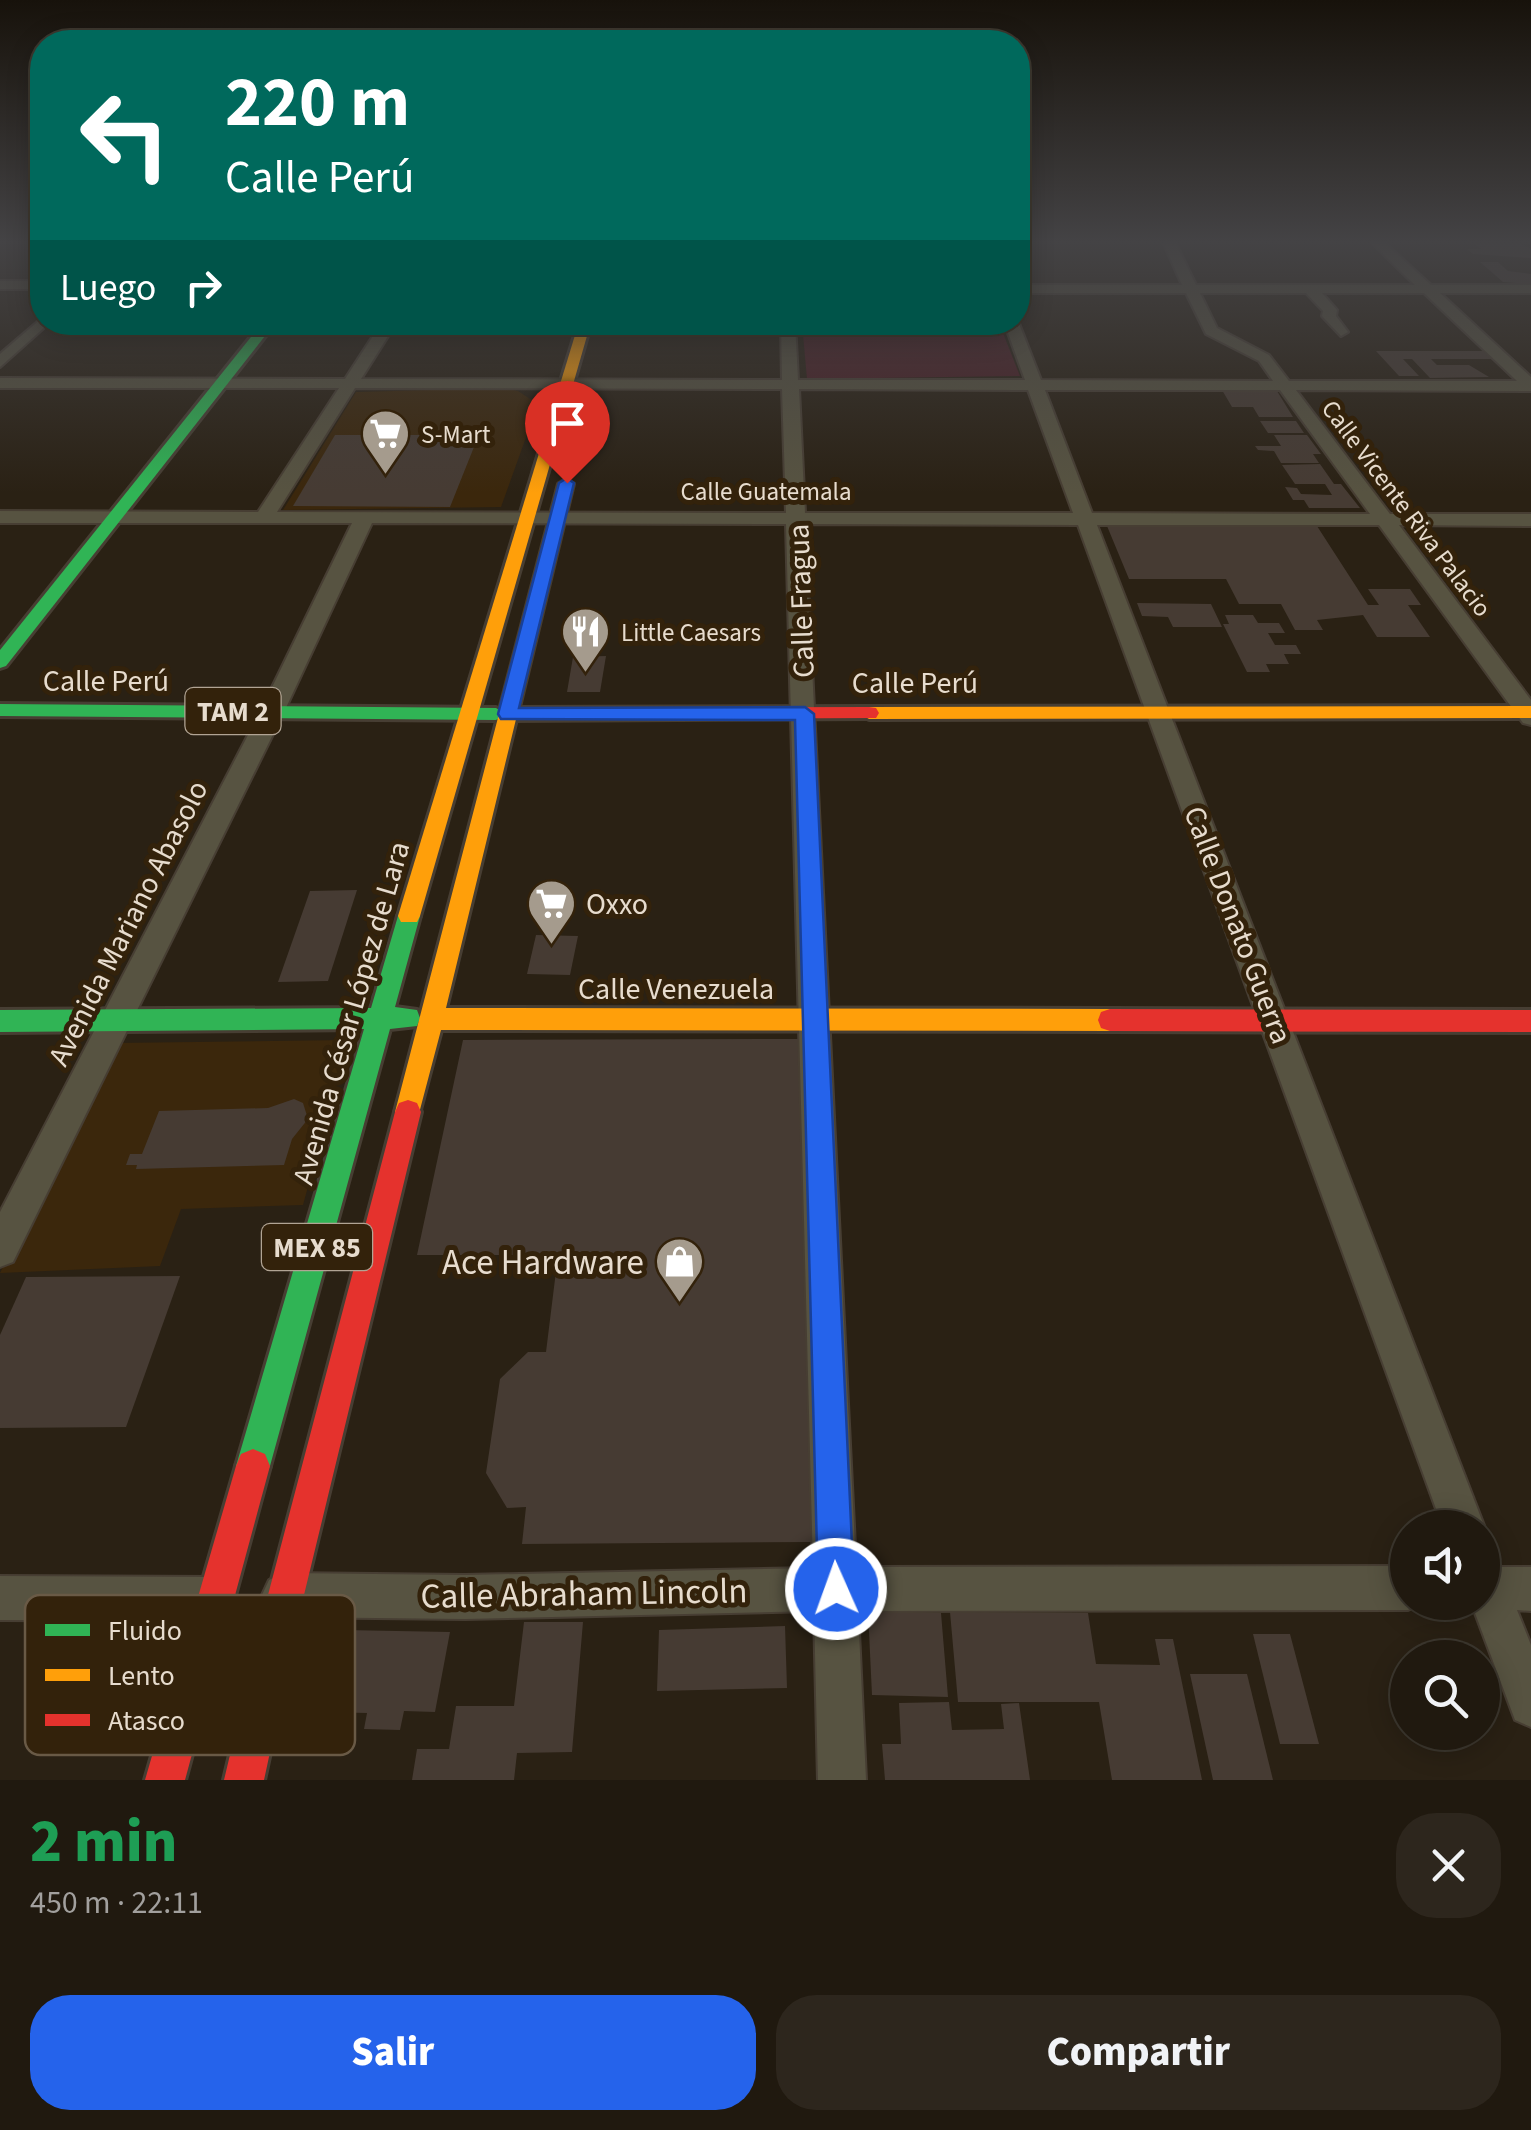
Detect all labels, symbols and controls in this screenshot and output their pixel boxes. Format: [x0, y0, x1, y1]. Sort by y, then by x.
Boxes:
text: 220 m [225, 53, 410, 153]
icon: left [60, 70, 190, 200]
text: Calle Perú [225, 146, 414, 210]
icon: right [176, 260, 231, 315]
text: Luego [60, 261, 156, 315]
pin [525, 381, 610, 484]
street label: Calle Vicente Riva Palacio [1313, 393, 1500, 625]
icon: arrive [540, 396, 595, 451]
supermarket icon: S-Mart [360, 408, 412, 476]
place label: S-Mart [421, 417, 491, 453]
street label: Calle Guatemala [680, 474, 852, 510]
street label: Calle Fragua [777, 523, 826, 679]
restaurant icon: Little Caesars [560, 606, 612, 674]
place label: Little Caesars [621, 615, 761, 651]
street label: Calle Perú [43, 660, 169, 703]
street label: Calle Perú [852, 662, 978, 705]
road number: TAM 2 [186, 688, 280, 734]
street label: Avenida Mariano Abasolo [38, 773, 219, 1073]
street label: Calle Donato Guerra [1172, 800, 1303, 1050]
street label: Avenida César López de Lara [282, 836, 421, 1190]
supermarket icon: Oxxo [525, 878, 577, 946]
place label: Oxxo [586, 883, 648, 926]
street label: Calle Venezuela [578, 968, 774, 1011]
road number: MEX 85 [262, 1224, 372, 1270]
shop icon: Ace Hardware [653, 1236, 705, 1304]
place label: Ace Hardware [442, 1238, 644, 1288]
map controls [1390, 1510, 1500, 1750]
button: sound [1390, 1510, 1500, 1620]
position arrow [784, 1537, 888, 1641]
street label: Calle Abraham Lincoln [420, 1566, 748, 1622]
legend [25, 1595, 355, 1755]
text: Fluido [108, 1611, 182, 1651]
button: search [1390, 1640, 1500, 1750]
text: Lento [108, 1656, 175, 1696]
text: Atasco [108, 1701, 185, 1741]
text: 2 min [30, 1800, 177, 1885]
button: close [1396, 1813, 1501, 1918]
text: 450 m · 22:11 [30, 1880, 203, 1926]
button: Salir [30, 1995, 756, 2110]
button: Compartir [776, 1995, 1501, 2110]

